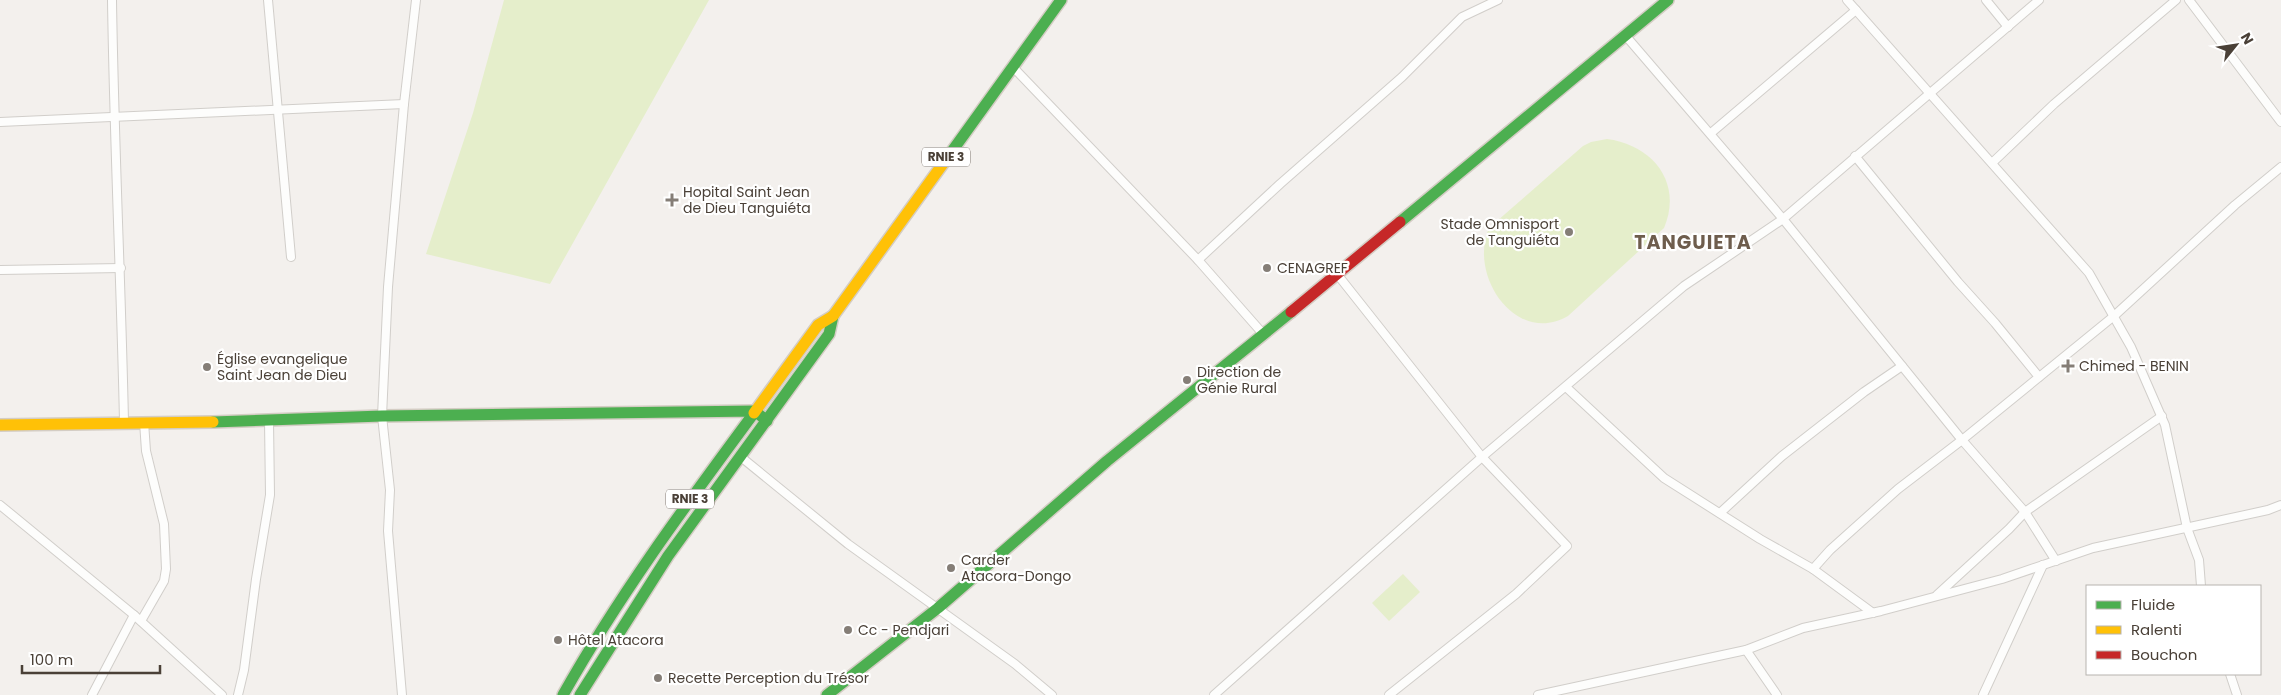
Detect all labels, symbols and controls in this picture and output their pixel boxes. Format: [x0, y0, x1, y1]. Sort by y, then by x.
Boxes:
north arrow [2211, 20, 2261, 70]
text: N [2236, 29, 2259, 48]
road number: RNIE 3 [922, 148, 970, 166]
place label: Hopital Saint Jean de Dieu Tanguiéta [683, 182, 811, 218]
marker: Hopital Saint Jean de Dieu Tanguiéta [665, 193, 679, 207]
place label: Stade Omnisport de Tanguiéta [1440, 214, 1559, 250]
marker: Stade Omnisport de Tanguiéta [1563, 226, 1575, 238]
district label: TANGUIETA [1634, 229, 1752, 256]
place label: CENAGREF [1277, 258, 1348, 278]
marker: CENAGREF [1261, 262, 1273, 274]
place label: Église evangelique Saint Jean de Dieu [217, 349, 348, 385]
place label: Chimed - BENIN [2079, 356, 2189, 376]
marker: Chimed - BENIN [2061, 359, 2075, 373]
marker: Église evangelique Saint Jean de Dieu [201, 361, 213, 373]
place label: Direction de Génie Rural [1197, 362, 1281, 398]
marker: Direction de Génie Rural [1181, 374, 1193, 386]
road number: RNIE 3 [666, 489, 714, 508]
place label: Carder Atacora-Dongo [961, 550, 1071, 586]
marker: Carder Atacora-Dongo [945, 562, 957, 574]
legend [2086, 585, 2261, 675]
text: Fluide [2131, 594, 2175, 615]
text: Ralenti [2131, 619, 2182, 640]
place label: Cc - Pendjari [858, 620, 949, 640]
marker: Cc - Pendjari [842, 624, 854, 636]
place label: Hôtel Atacora [568, 630, 664, 650]
marker: Hôtel Atacora [552, 634, 564, 646]
scale bar [22, 642, 160, 674]
text: Bouchon [2131, 644, 2197, 665]
text: 100 m [30, 649, 73, 670]
place label: Recette Perception du Trésor [668, 668, 869, 688]
marker: Recette Perception du Trésor [652, 672, 664, 684]

